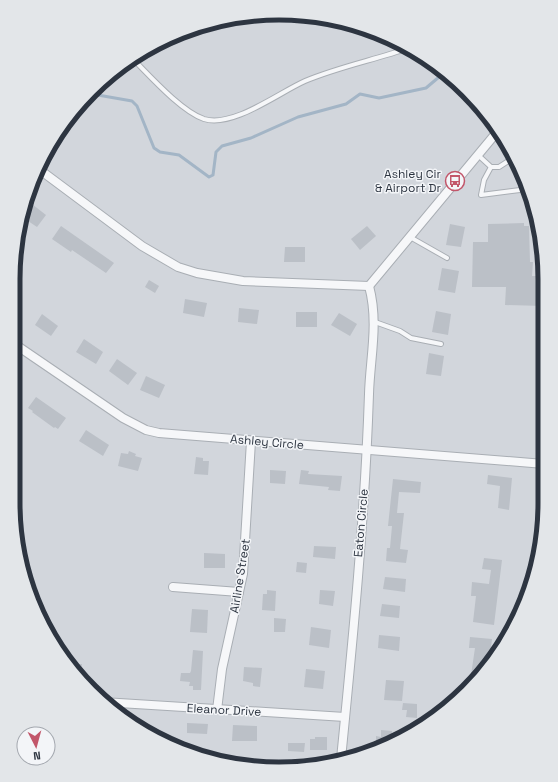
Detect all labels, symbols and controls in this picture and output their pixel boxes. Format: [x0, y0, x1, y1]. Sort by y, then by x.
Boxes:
place label: Ashley Cir & Airport Dr [375, 166, 441, 196]
bus stop icon: Ashley Cir & Airport Dr [444, 170, 466, 192]
street label: Ashley Circle [229, 431, 305, 453]
street label: Eaton Circle [350, 488, 372, 558]
street label: Airline Street [226, 538, 254, 614]
street label: Eleanor Drive [186, 700, 262, 720]
north arrow [16, 726, 56, 766]
text: N [33, 749, 41, 763]

